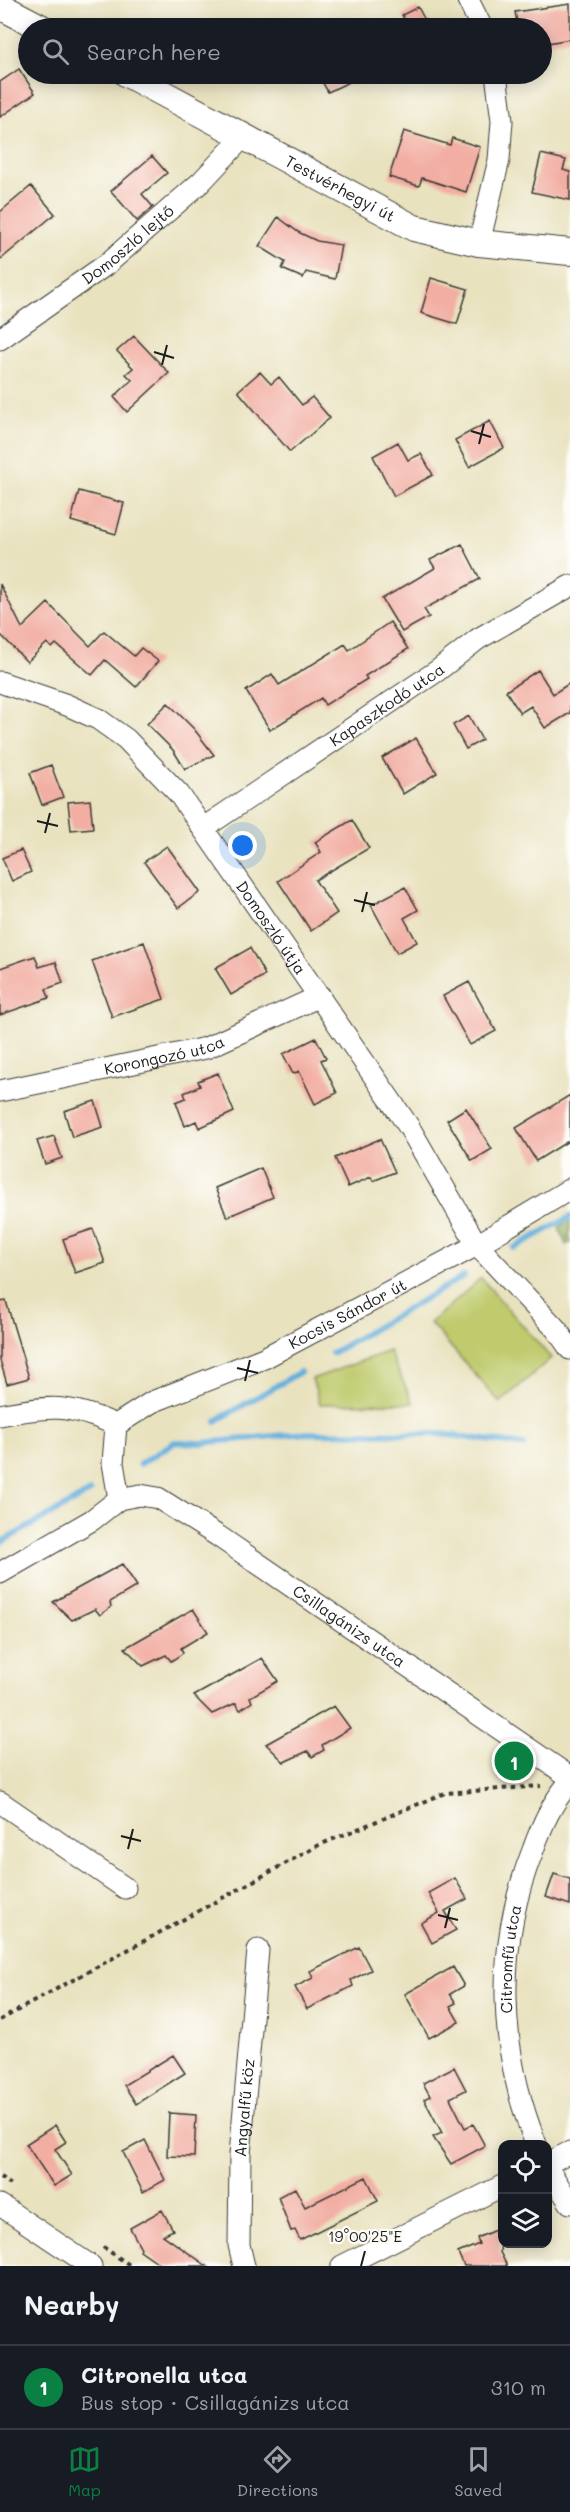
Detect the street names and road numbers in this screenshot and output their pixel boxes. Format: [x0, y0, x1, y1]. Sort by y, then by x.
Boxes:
street label: Testvérhegyi út [282, 150, 399, 226]
street label: Domoszló lejtő [77, 200, 178, 289]
street label: Kapaszkodó utca [325, 658, 448, 751]
street label: Domoszló útja [232, 876, 311, 978]
street label: Korongozó utca [102, 1030, 228, 1079]
street label: Kocsis Sándor út [284, 1273, 410, 1353]
street label: Csillagánizs utca [289, 1579, 410, 1671]
street label: Citromfű utca [495, 1903, 525, 2014]
street label: Angyalfű köz [229, 2058, 258, 2158]

